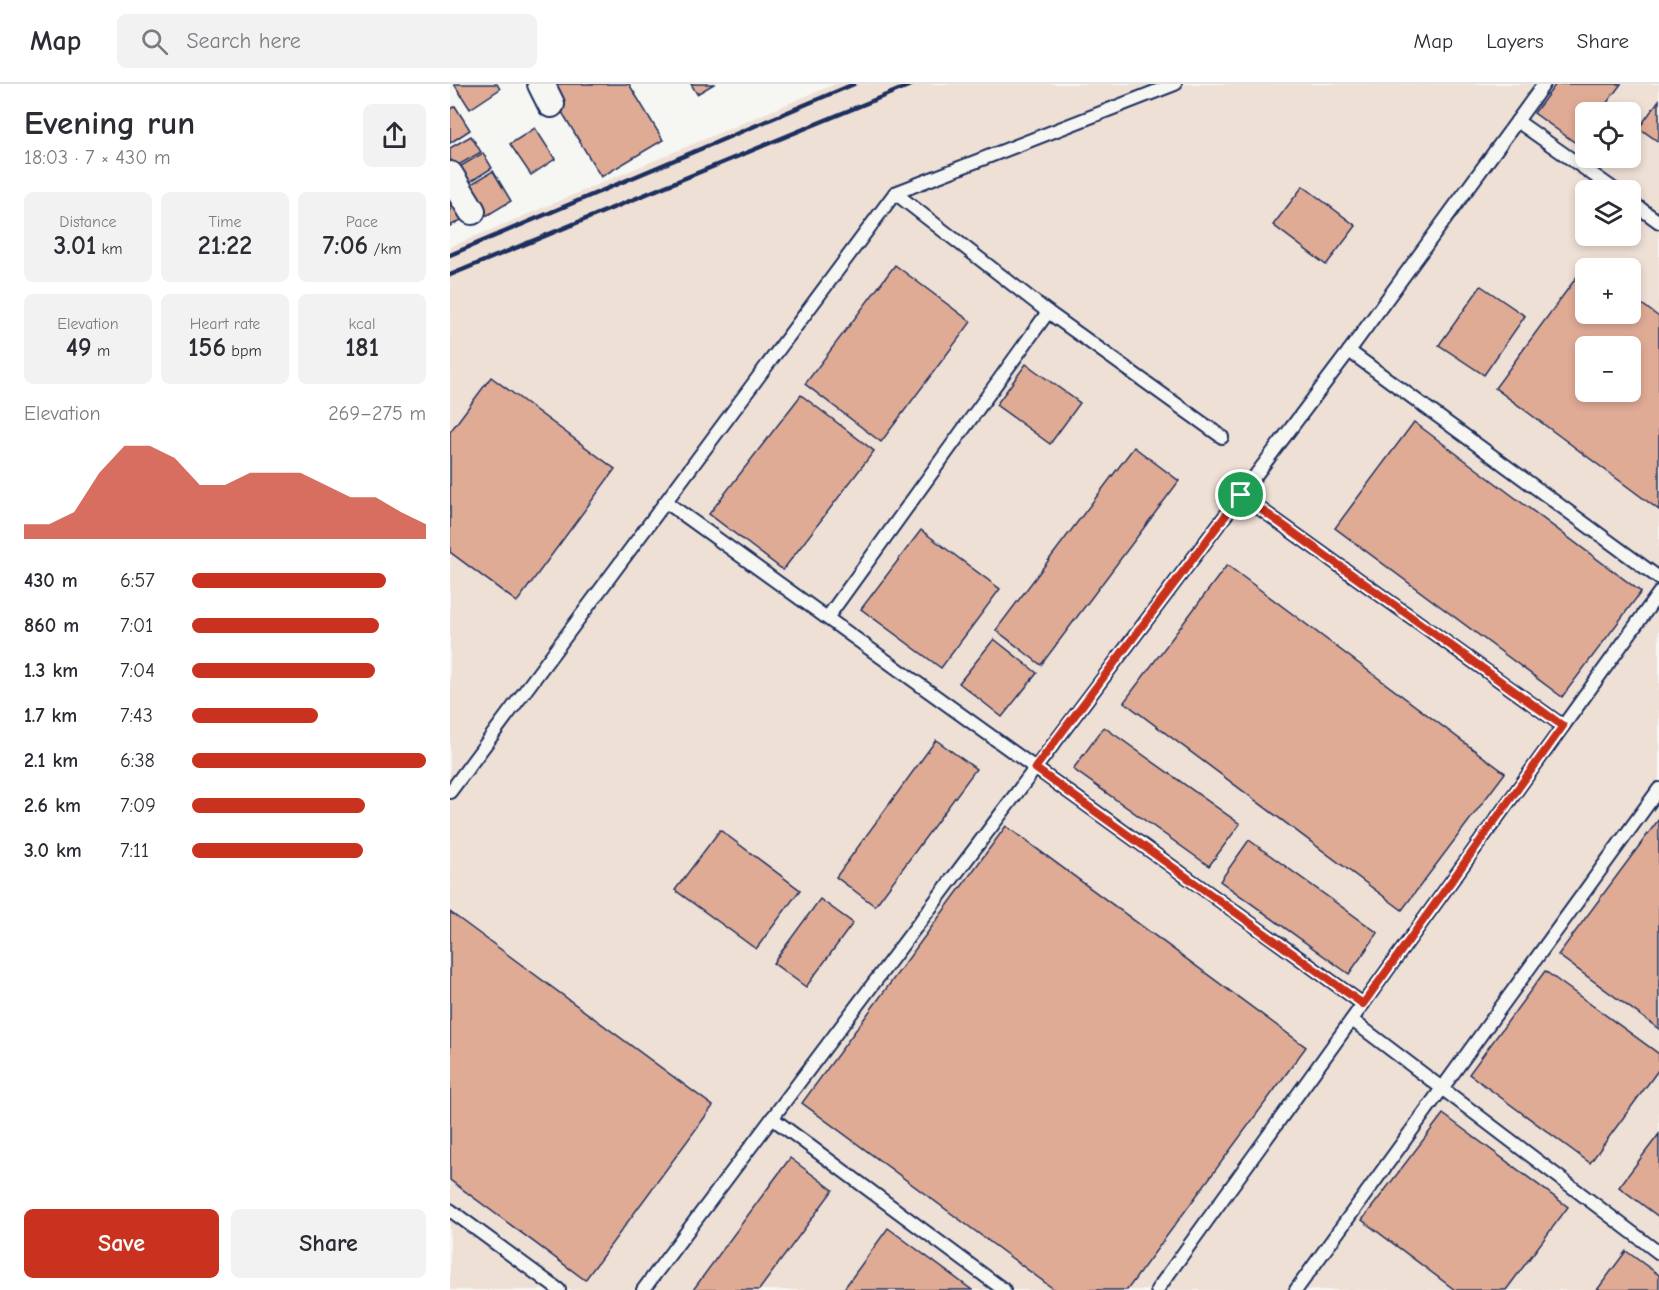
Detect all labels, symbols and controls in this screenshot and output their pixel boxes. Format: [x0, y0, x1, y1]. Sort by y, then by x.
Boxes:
search box [117, 14, 537, 68]
text: Map [30, 25, 81, 57]
icon: search [138, 25, 171, 58]
text: Search here [186, 28, 301, 54]
text: Map [1414, 29, 1453, 53]
text: Layers [1486, 29, 1544, 53]
text: Share [1577, 29, 1629, 53]
map controls [1575, 102, 1641, 402]
button: locate [1575, 102, 1641, 168]
text: Evening run [24, 104, 195, 142]
button: share [363, 104, 426, 167]
text: 18:03 · 7 × 430 m [24, 146, 171, 169]
button: layers [1575, 180, 1641, 246]
text: Distance [59, 213, 117, 231]
text: Time [208, 213, 242, 231]
text: Pace [346, 213, 378, 231]
text: 3.01 [54, 231, 96, 261]
text: 21:22 [198, 231, 252, 261]
text: 7:06 [323, 231, 368, 261]
text: km [96, 240, 122, 258]
text: /km [368, 240, 401, 258]
button: + [1575, 258, 1641, 324]
text: Elevation [57, 315, 119, 333]
text: Heart rate [190, 315, 260, 333]
text: kcal [349, 315, 375, 333]
text: 49 [66, 333, 92, 363]
text: 156 [188, 333, 226, 363]
text: 181 [345, 333, 379, 363]
button: − [1575, 336, 1641, 402]
text: m [92, 342, 110, 360]
text: bpm [226, 342, 262, 360]
text: Elevation [24, 402, 101, 425]
text: 269–275 m [328, 402, 426, 425]
pin [1215, 469, 1266, 520]
icon: arrive [1224, 478, 1257, 511]
text: 430 m [24, 569, 78, 592]
text: 6:57 [120, 569, 155, 592]
text: 860 m [24, 614, 79, 637]
text: 7:01 [120, 614, 153, 637]
text: 1.3 km [24, 659, 78, 682]
text: 7:04 [120, 659, 155, 682]
text: 1.7 km [24, 704, 77, 727]
text: 7:43 [120, 704, 153, 727]
text: 2.1 km [24, 749, 78, 772]
text: 6:38 [120, 749, 155, 772]
text: 2.6 km [24, 794, 81, 817]
text: 7:09 [120, 794, 156, 817]
text: 3.0 km [24, 839, 82, 862]
text: 7:11 [120, 839, 149, 862]
button: Save [24, 1209, 219, 1278]
button: Share [231, 1209, 426, 1278]

